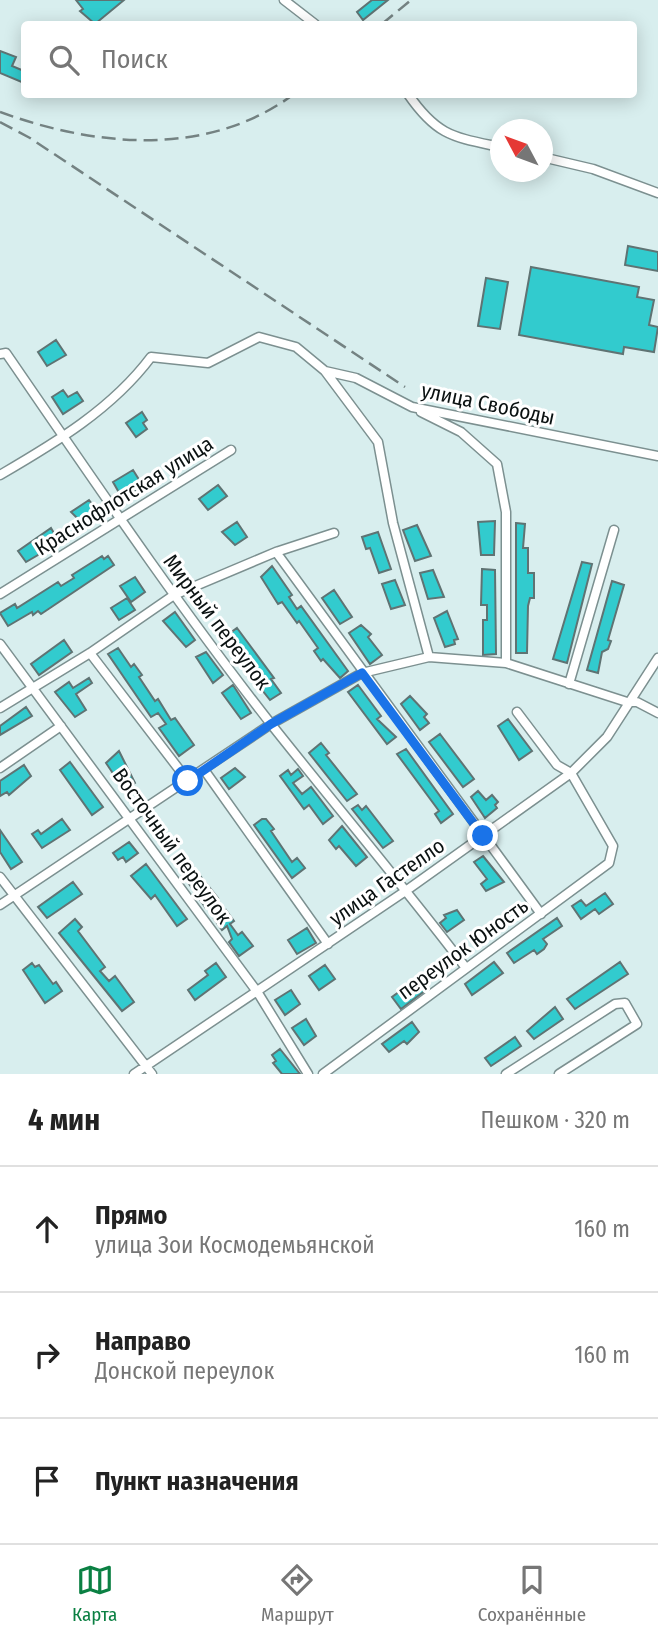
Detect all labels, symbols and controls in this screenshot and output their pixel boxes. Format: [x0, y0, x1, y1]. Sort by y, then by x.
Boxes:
search box [21, 21, 637, 98]
icon: search [45, 41, 83, 79]
text: Поиск [101, 44, 168, 75]
north arrow [490, 119, 553, 182]
street label: улица Свободы [419, 377, 557, 431]
street label: Краснофлотская улица [30, 431, 218, 561]
street label: Мирный переулок [158, 549, 276, 695]
street label: Восточный переулок [107, 763, 237, 929]
route start [172, 765, 203, 796]
route end [467, 820, 498, 851]
street label: улица Гастелло [324, 833, 450, 931]
street label: переулок Юность [393, 893, 534, 1005]
text: 4 мин [28, 1102, 100, 1138]
text: Пешком · 320 m [481, 1106, 630, 1134]
text: Прямо [95, 1200, 167, 1231]
icon: ahead [28, 1210, 66, 1248]
text: 160 m [575, 1215, 630, 1243]
text: улица Зои Космодемьянской [95, 1231, 375, 1259]
text: Направо [95, 1326, 191, 1357]
icon: right [28, 1336, 66, 1374]
text: 160 m [575, 1341, 630, 1369]
text: Донской переулок [95, 1357, 274, 1385]
icon: arrive [28, 1462, 66, 1500]
text: Пункт назначения [95, 1466, 299, 1497]
tab: Карта [72, 1561, 117, 1626]
tab: Маршрут [261, 1561, 334, 1626]
tab: Сохранённые [478, 1561, 586, 1626]

